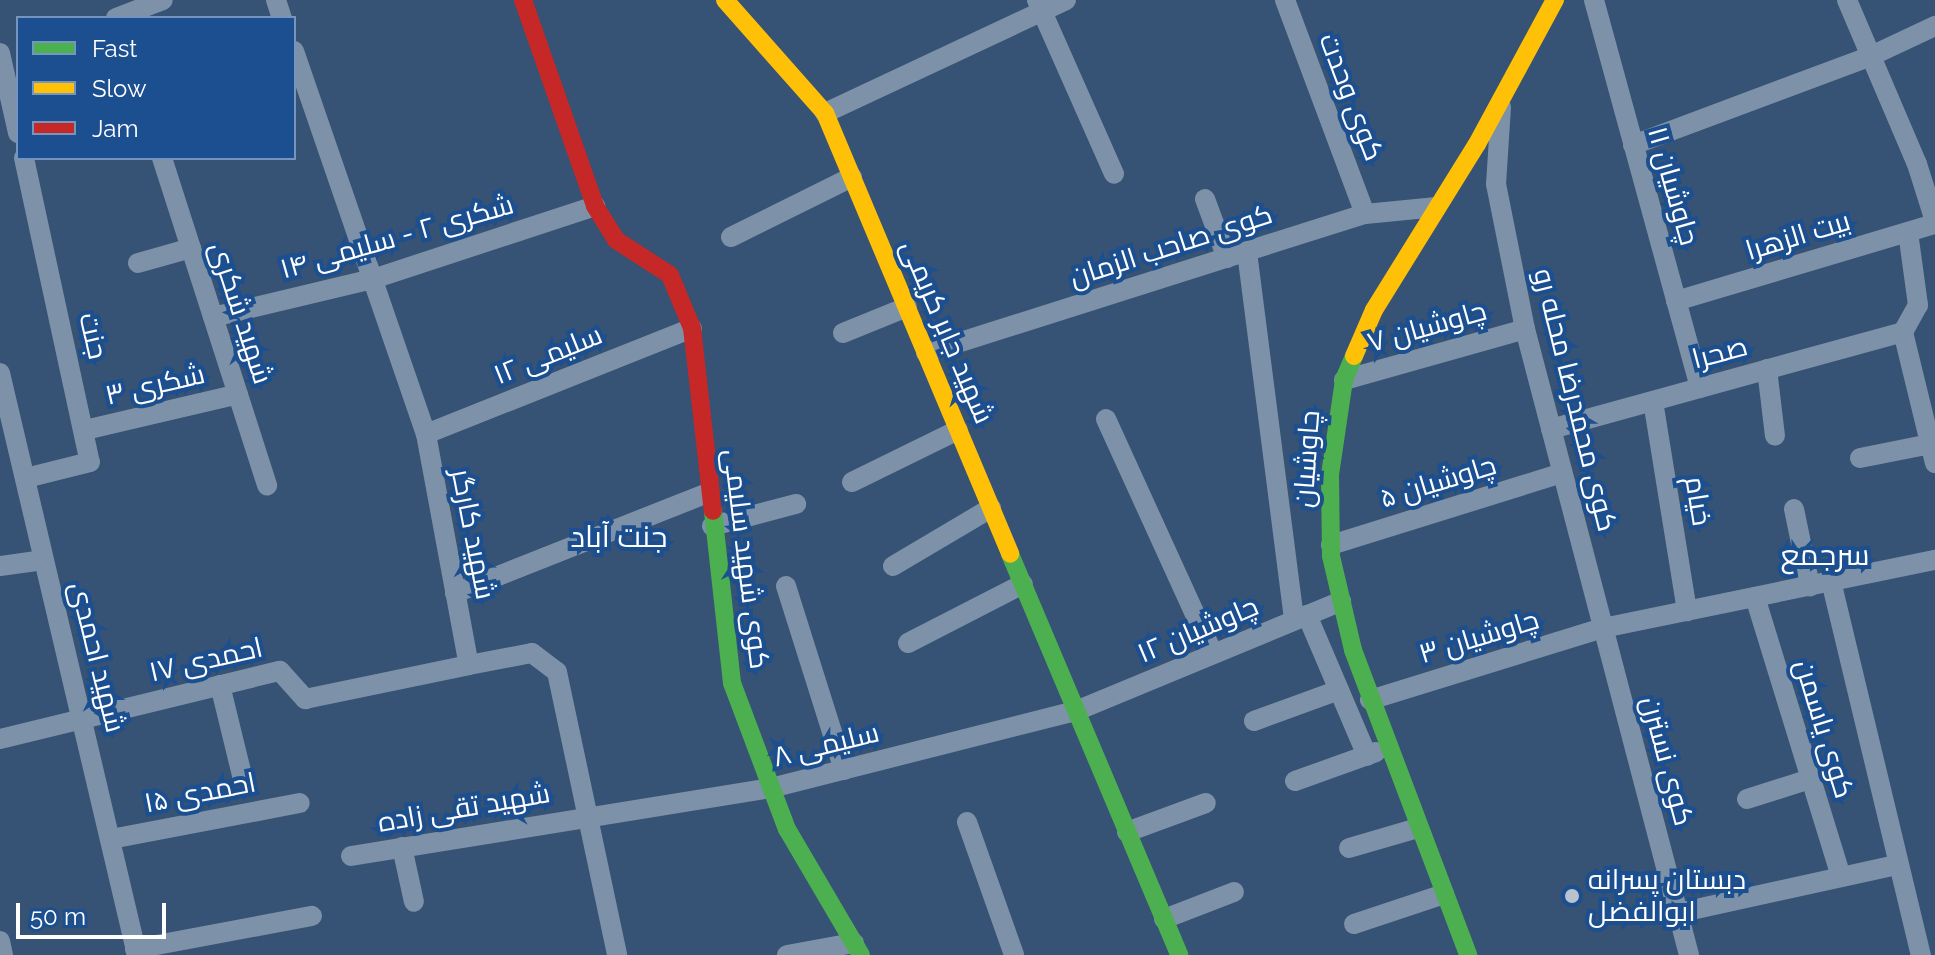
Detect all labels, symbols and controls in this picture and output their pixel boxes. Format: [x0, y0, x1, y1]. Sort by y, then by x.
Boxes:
legend [16, 16, 296, 160]
street label: کوی وحدت [1311, 29, 1391, 165]
text: Fast [92, 34, 137, 63]
text: Slow [92, 74, 146, 103]
text: Jam [92, 114, 138, 143]
street label: چاوشیان ۱۱ [1640, 123, 1706, 249]
street label: شکری ۲ - سلیمی ۱۴ [276, 188, 518, 286]
street label: کوی صاحب الزمان [1065, 197, 1277, 295]
street label: بیت الزهرا [1742, 204, 1854, 268]
street label: شهید جابر کریمی [893, 235, 1001, 429]
street label: شهید شکری [202, 238, 280, 388]
street label: کوی محمدرضا محله رو [1526, 265, 1624, 535]
street label: چاوشیان ۷ [1364, 294, 1490, 360]
street label: جنت [71, 309, 115, 363]
street label: سلیمی ۱۲ [489, 318, 607, 392]
street label: صحرا [1689, 330, 1751, 376]
street label: شکری ۳ [102, 357, 208, 413]
street label: چاوشیان [1287, 409, 1327, 509]
street label: کوی شهید سلیمی [716, 447, 776, 671]
street label: چاوشیان ۵ [1376, 448, 1500, 516]
street label: شهید کارگر [444, 466, 502, 602]
street label: خیام [1678, 474, 1718, 528]
district label: جنت آباد [570, 519, 668, 555]
district label: سرجمع [1780, 537, 1870, 573]
street label: شهید احمدی [62, 578, 132, 736]
street label: چاوشیان ۱۲ [1133, 590, 1263, 670]
street label: چاوشیان ۳ [1415, 603, 1543, 671]
street label: احمدی ۱۷ [146, 631, 266, 689]
street label: کوی یاسمن [1787, 656, 1861, 802]
street label: کوی نسترن [1634, 693, 1700, 829]
street label: سلیمی ۸ [769, 716, 883, 774]
street label: احمدی ۱۵ [141, 766, 259, 820]
street label: شهید تقی زاده [375, 776, 553, 840]
place label: دبستان پسرانه ابوالفضل [1588, 863, 1746, 929]
scale bar [20, 887, 170, 937]
marker: دبستان پسرانه ابوالفضل [1563, 887, 1581, 905]
text: 50 m [30, 902, 86, 931]

